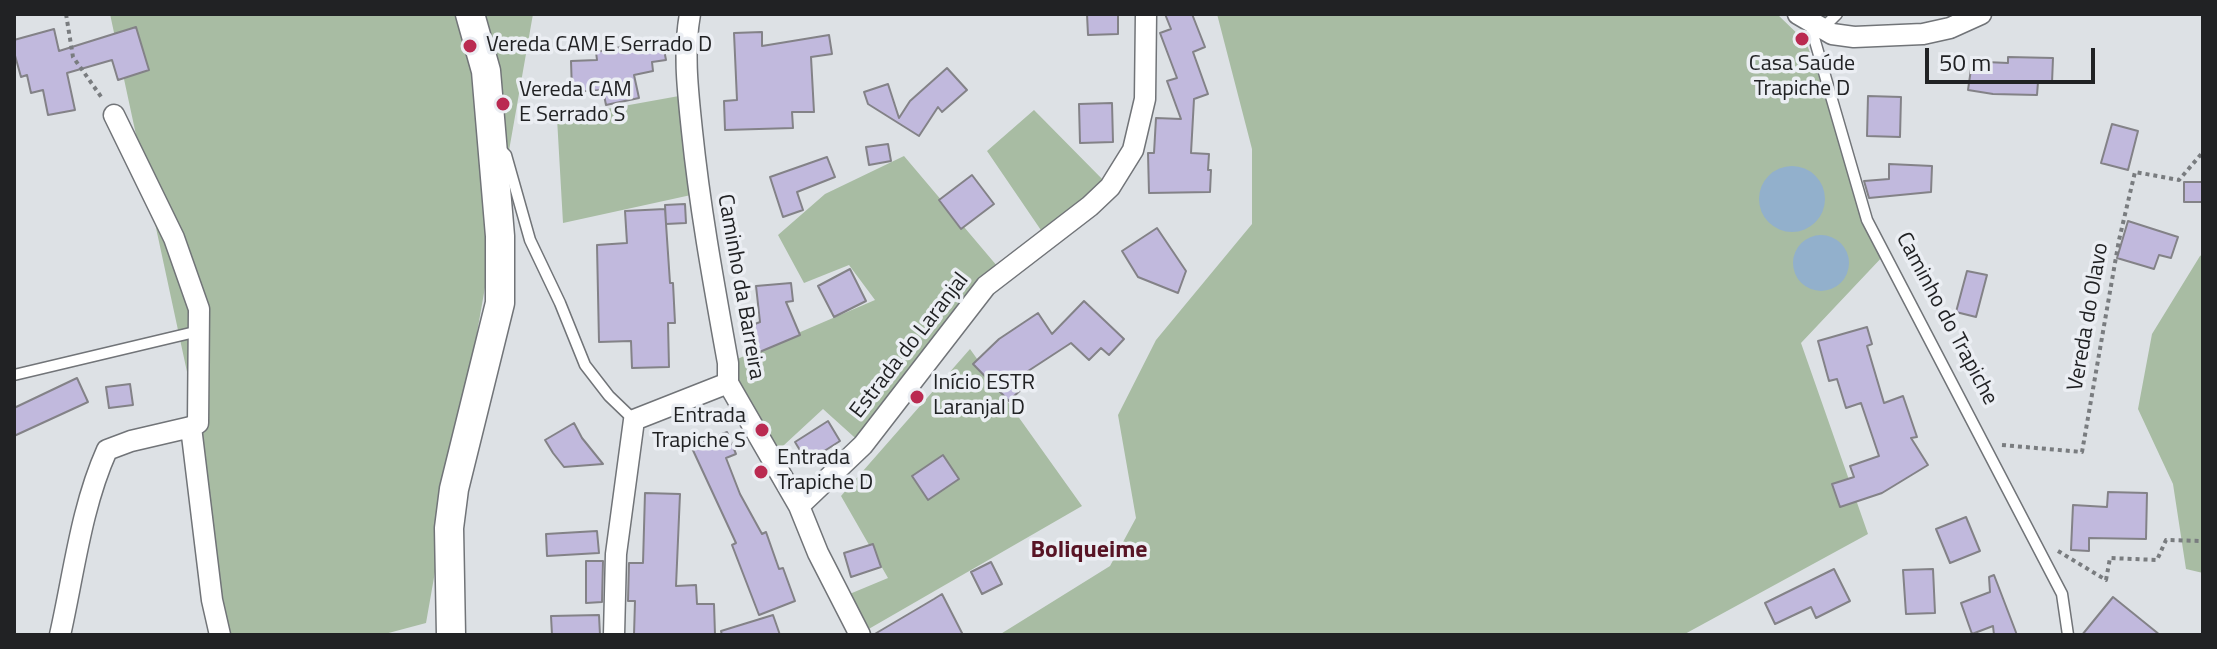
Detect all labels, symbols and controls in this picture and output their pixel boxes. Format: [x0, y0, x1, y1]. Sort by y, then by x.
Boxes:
marker: Casa Saúde Trapiche D [1793, 30, 1811, 48]
scale bar [1929, 32, 2099, 82]
place label: Vereda CAM E Serrado D [486, 33, 712, 59]
marker: Vereda CAM E Serrado D [461, 37, 479, 55]
text: 50 m [1939, 44, 1991, 80]
place label: Casa Saúde Trapiche D [1749, 52, 1855, 104]
place label: Vereda CAM E Serrado S [519, 78, 632, 130]
marker: Vereda CAM E Serrado S [494, 95, 512, 113]
street label: Caminho da Barreira [711, 192, 769, 382]
street label: Caminho do Trapiche [1889, 228, 2003, 410]
street label: Vereda do Olavo [2063, 241, 2115, 393]
street label: Estrada do Laranjal [845, 268, 975, 424]
place label: Início ESTR Laranjal D [933, 371, 1035, 422]
marker: Início ESTR Laranjal D [908, 388, 926, 406]
place label: Entrada Trapiche S [652, 404, 746, 456]
marker: Entrada Trapiche S [753, 421, 771, 439]
place label: Entrada Trapiche D [777, 446, 873, 498]
marker: Entrada Trapiche D [752, 463, 770, 481]
district label: Boliqueime [1030, 537, 1148, 565]

